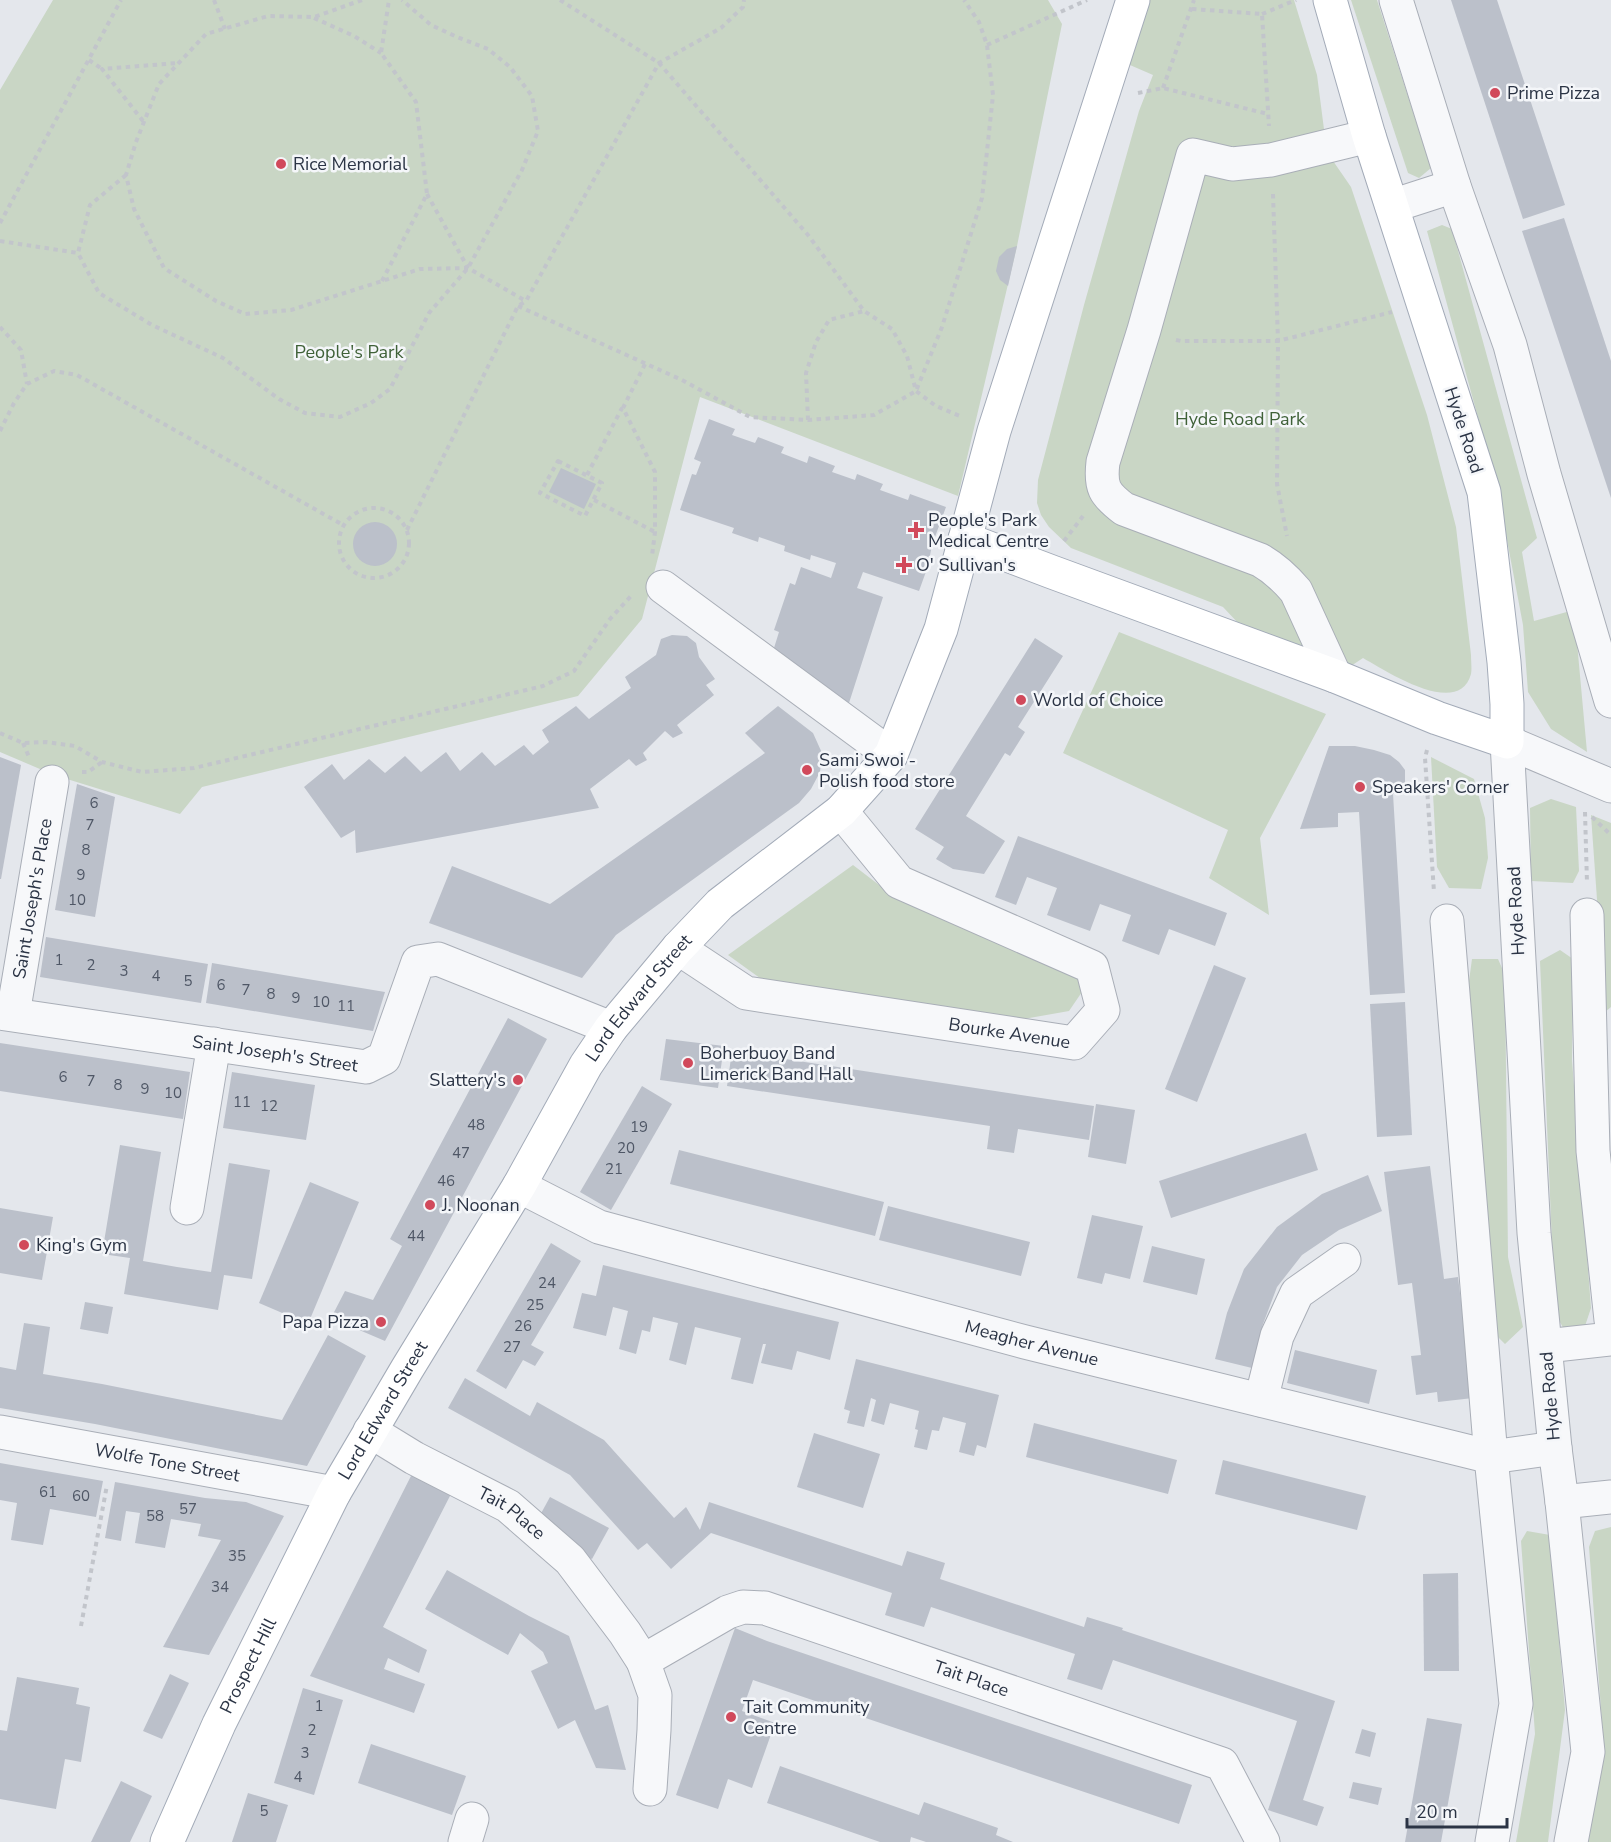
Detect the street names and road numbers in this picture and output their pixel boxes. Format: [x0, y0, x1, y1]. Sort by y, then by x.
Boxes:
street label: Hyde Road [1439, 384, 1489, 476]
street label: Saint Joseph's Place [7, 817, 58, 981]
street label: Hyde Road [1502, 866, 1530, 956]
street label: Lord Edward Street [580, 928, 697, 1066]
street label: Bourke Avenue [947, 1012, 1072, 1054]
street label: Saint Joseph's Street [191, 1029, 360, 1078]
street label: Meagher Avenue [962, 1314, 1101, 1372]
street label: Lord Edward Street [332, 1336, 434, 1484]
street label: Hyde Road [1534, 1350, 1566, 1442]
street label: Wolfe Tone Street [93, 1438, 242, 1488]
street label: Tait Place [474, 1481, 551, 1545]
street label: Prospect Hill [214, 1613, 282, 1718]
street label: Tait Place [930, 1654, 1012, 1702]

